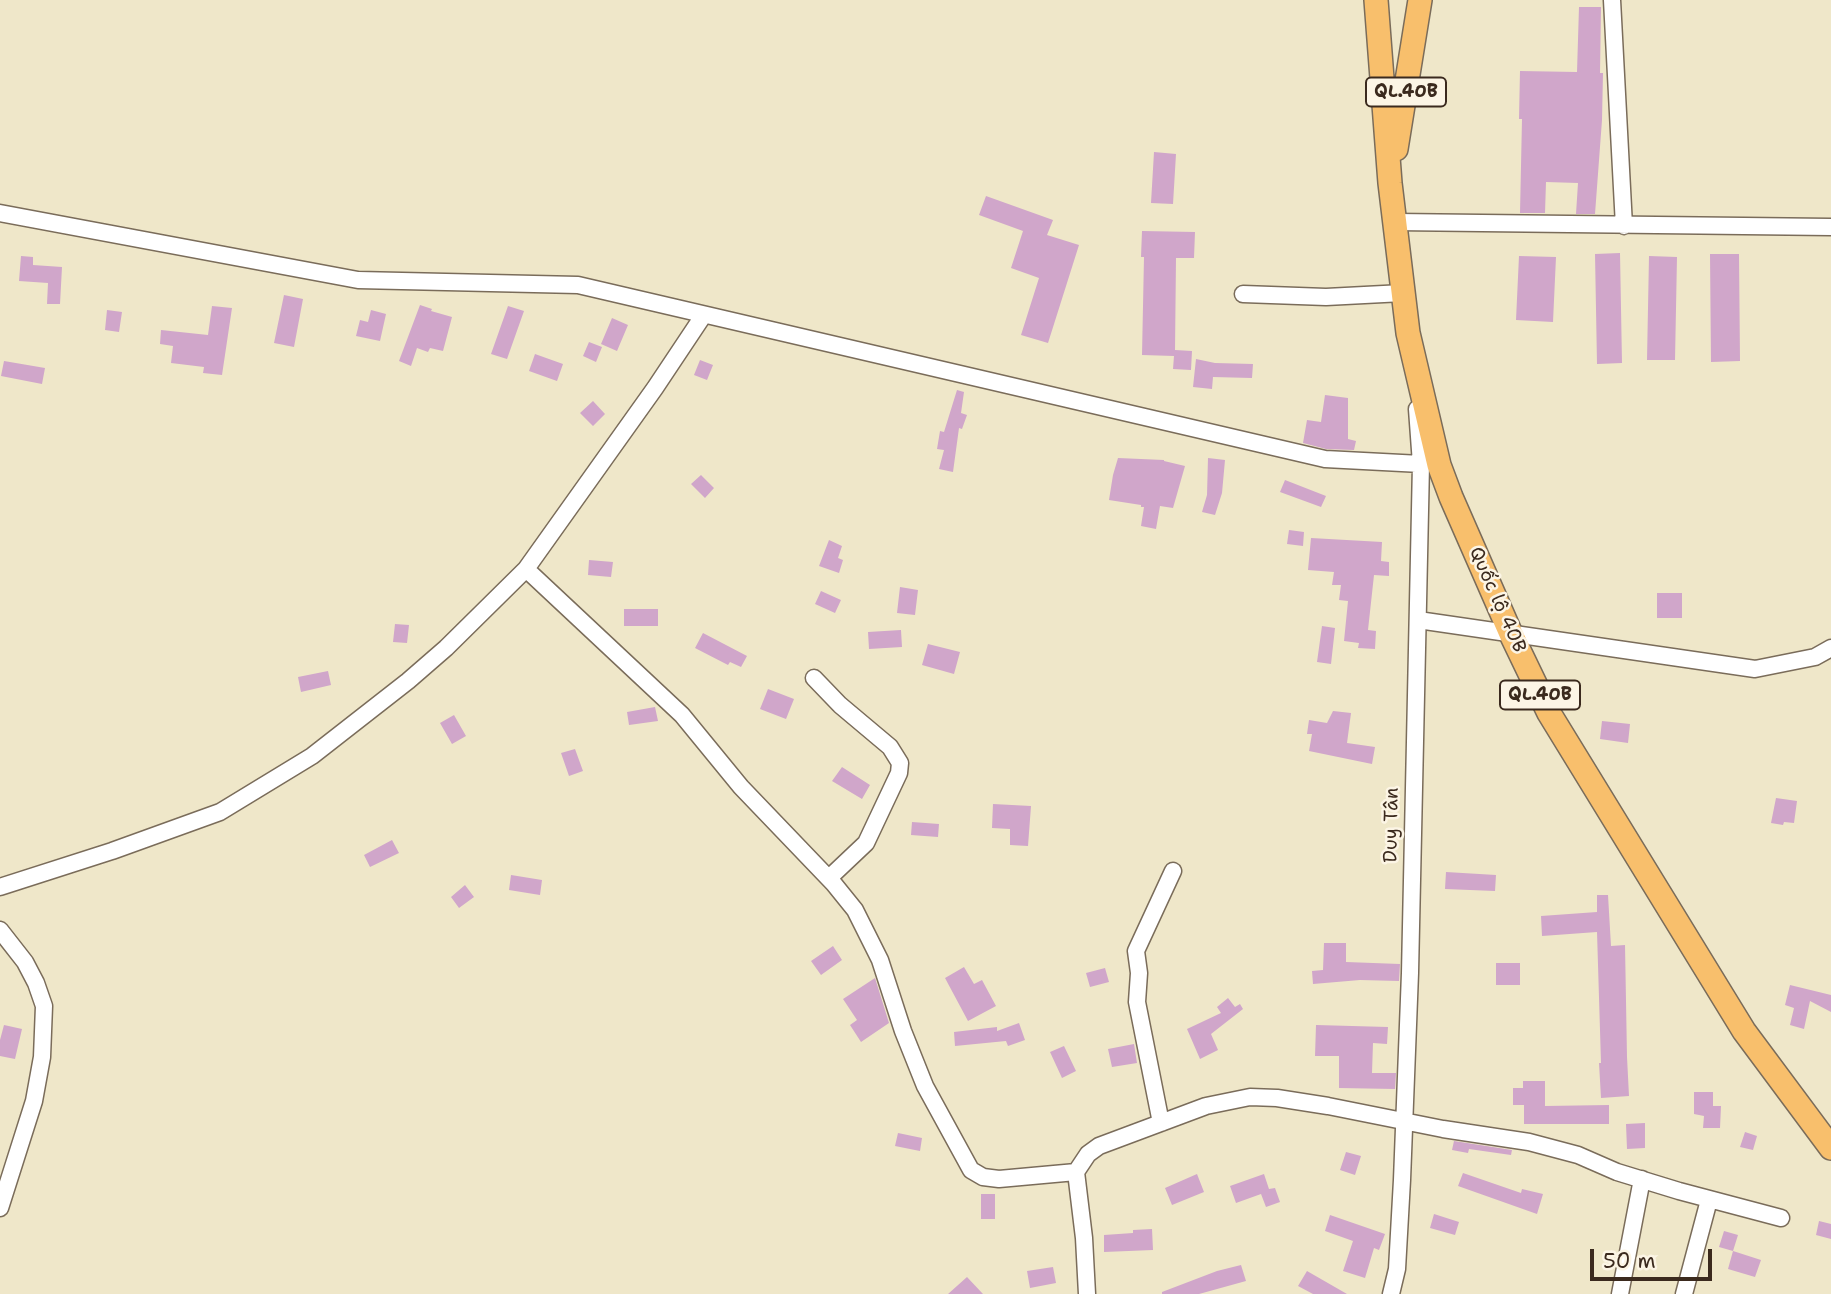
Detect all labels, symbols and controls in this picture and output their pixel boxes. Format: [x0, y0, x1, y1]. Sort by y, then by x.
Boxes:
road number: QL.40B [1366, 78, 1446, 106]
street label: Quốc lộ 40B [1464, 544, 1530, 656]
road number: QL.40B [1500, 680, 1580, 710]
street label: Duy Tân [1380, 787, 1404, 863]
scale bar [1593, 1234, 1716, 1278]
text: 50 m [1603, 1247, 1656, 1275]

